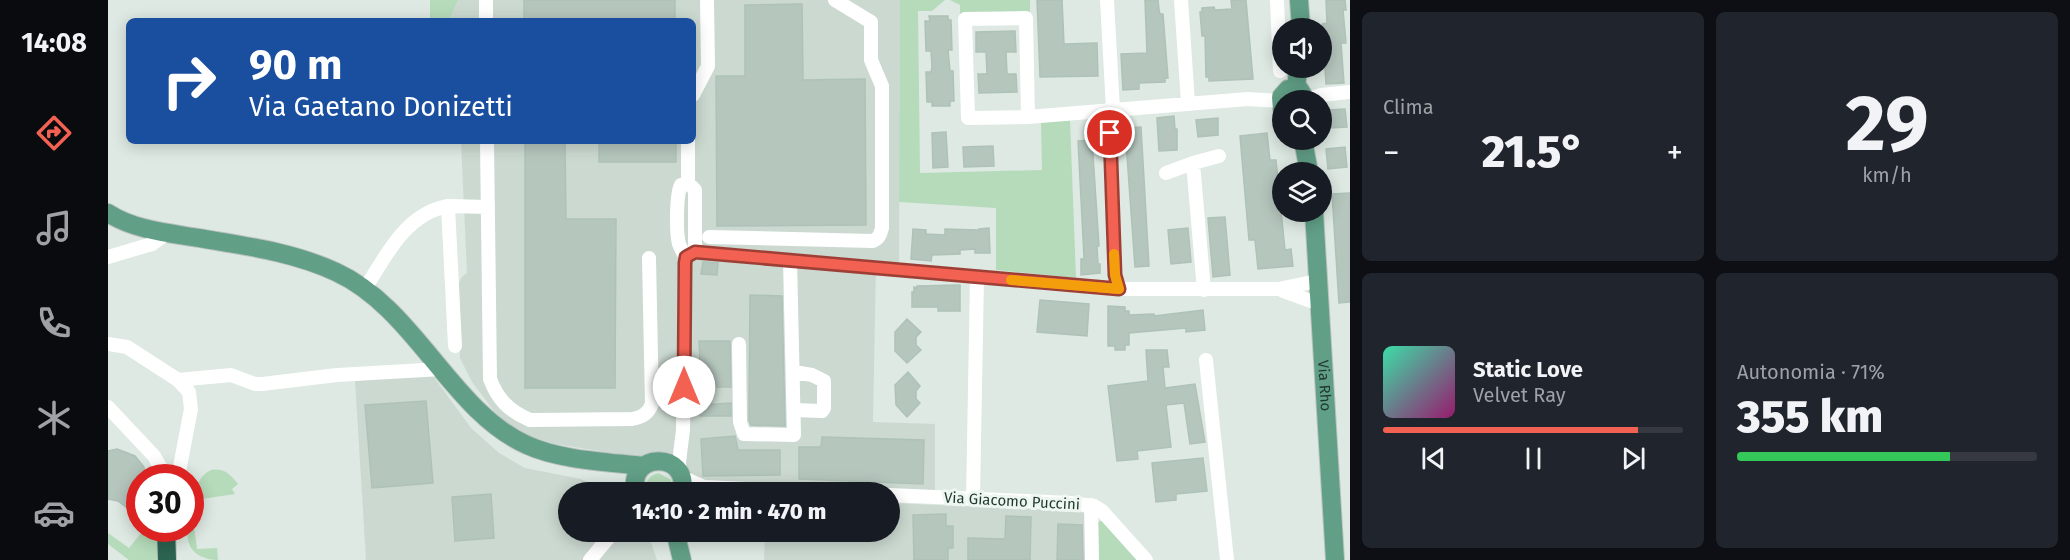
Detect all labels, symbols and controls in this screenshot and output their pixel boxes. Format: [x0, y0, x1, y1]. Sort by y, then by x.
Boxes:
map controls [1272, 18, 1332, 222]
button: sound [1272, 18, 1332, 78]
text: 14:08 [21, 27, 87, 59]
text: 90 m [249, 40, 343, 90]
icon: right [150, 42, 228, 120]
text: 29 [1845, 77, 1929, 171]
button: search [1272, 90, 1332, 150]
text: Via Gaetano Donizetti [249, 91, 513, 123]
text: Clima [1383, 95, 1434, 119]
pin [1084, 107, 1135, 158]
icon: directions [33, 112, 75, 154]
icon: arrive [1093, 116, 1126, 149]
text: 21.5° [1482, 125, 1584, 179]
text: − [1383, 133, 1400, 173]
text: + [1667, 133, 1683, 173]
button: layers [1272, 162, 1332, 222]
text: km/h [1862, 163, 1912, 187]
icon: music [33, 207, 75, 249]
icon: phone [33, 302, 75, 344]
position arrow [652, 355, 716, 419]
text: Static Love [1473, 356, 1583, 383]
street label: Via Rho [1314, 360, 1335, 412]
text: Autonomia · 71% [1737, 360, 1885, 384]
text: Velvet Ray [1473, 383, 1566, 407]
text: 355 km [1737, 390, 1883, 444]
icon: climate [33, 397, 75, 439]
icon: previous [1417, 442, 1450, 475]
icon: pause [1517, 442, 1550, 475]
icon: next [1617, 442, 1650, 475]
speed limit sign: 30 [126, 464, 204, 542]
street label: Via Giacomo Puccini [944, 488, 1080, 514]
icon: car [33, 492, 75, 534]
text: 14:10 · 2 min · 470 m [632, 498, 826, 525]

